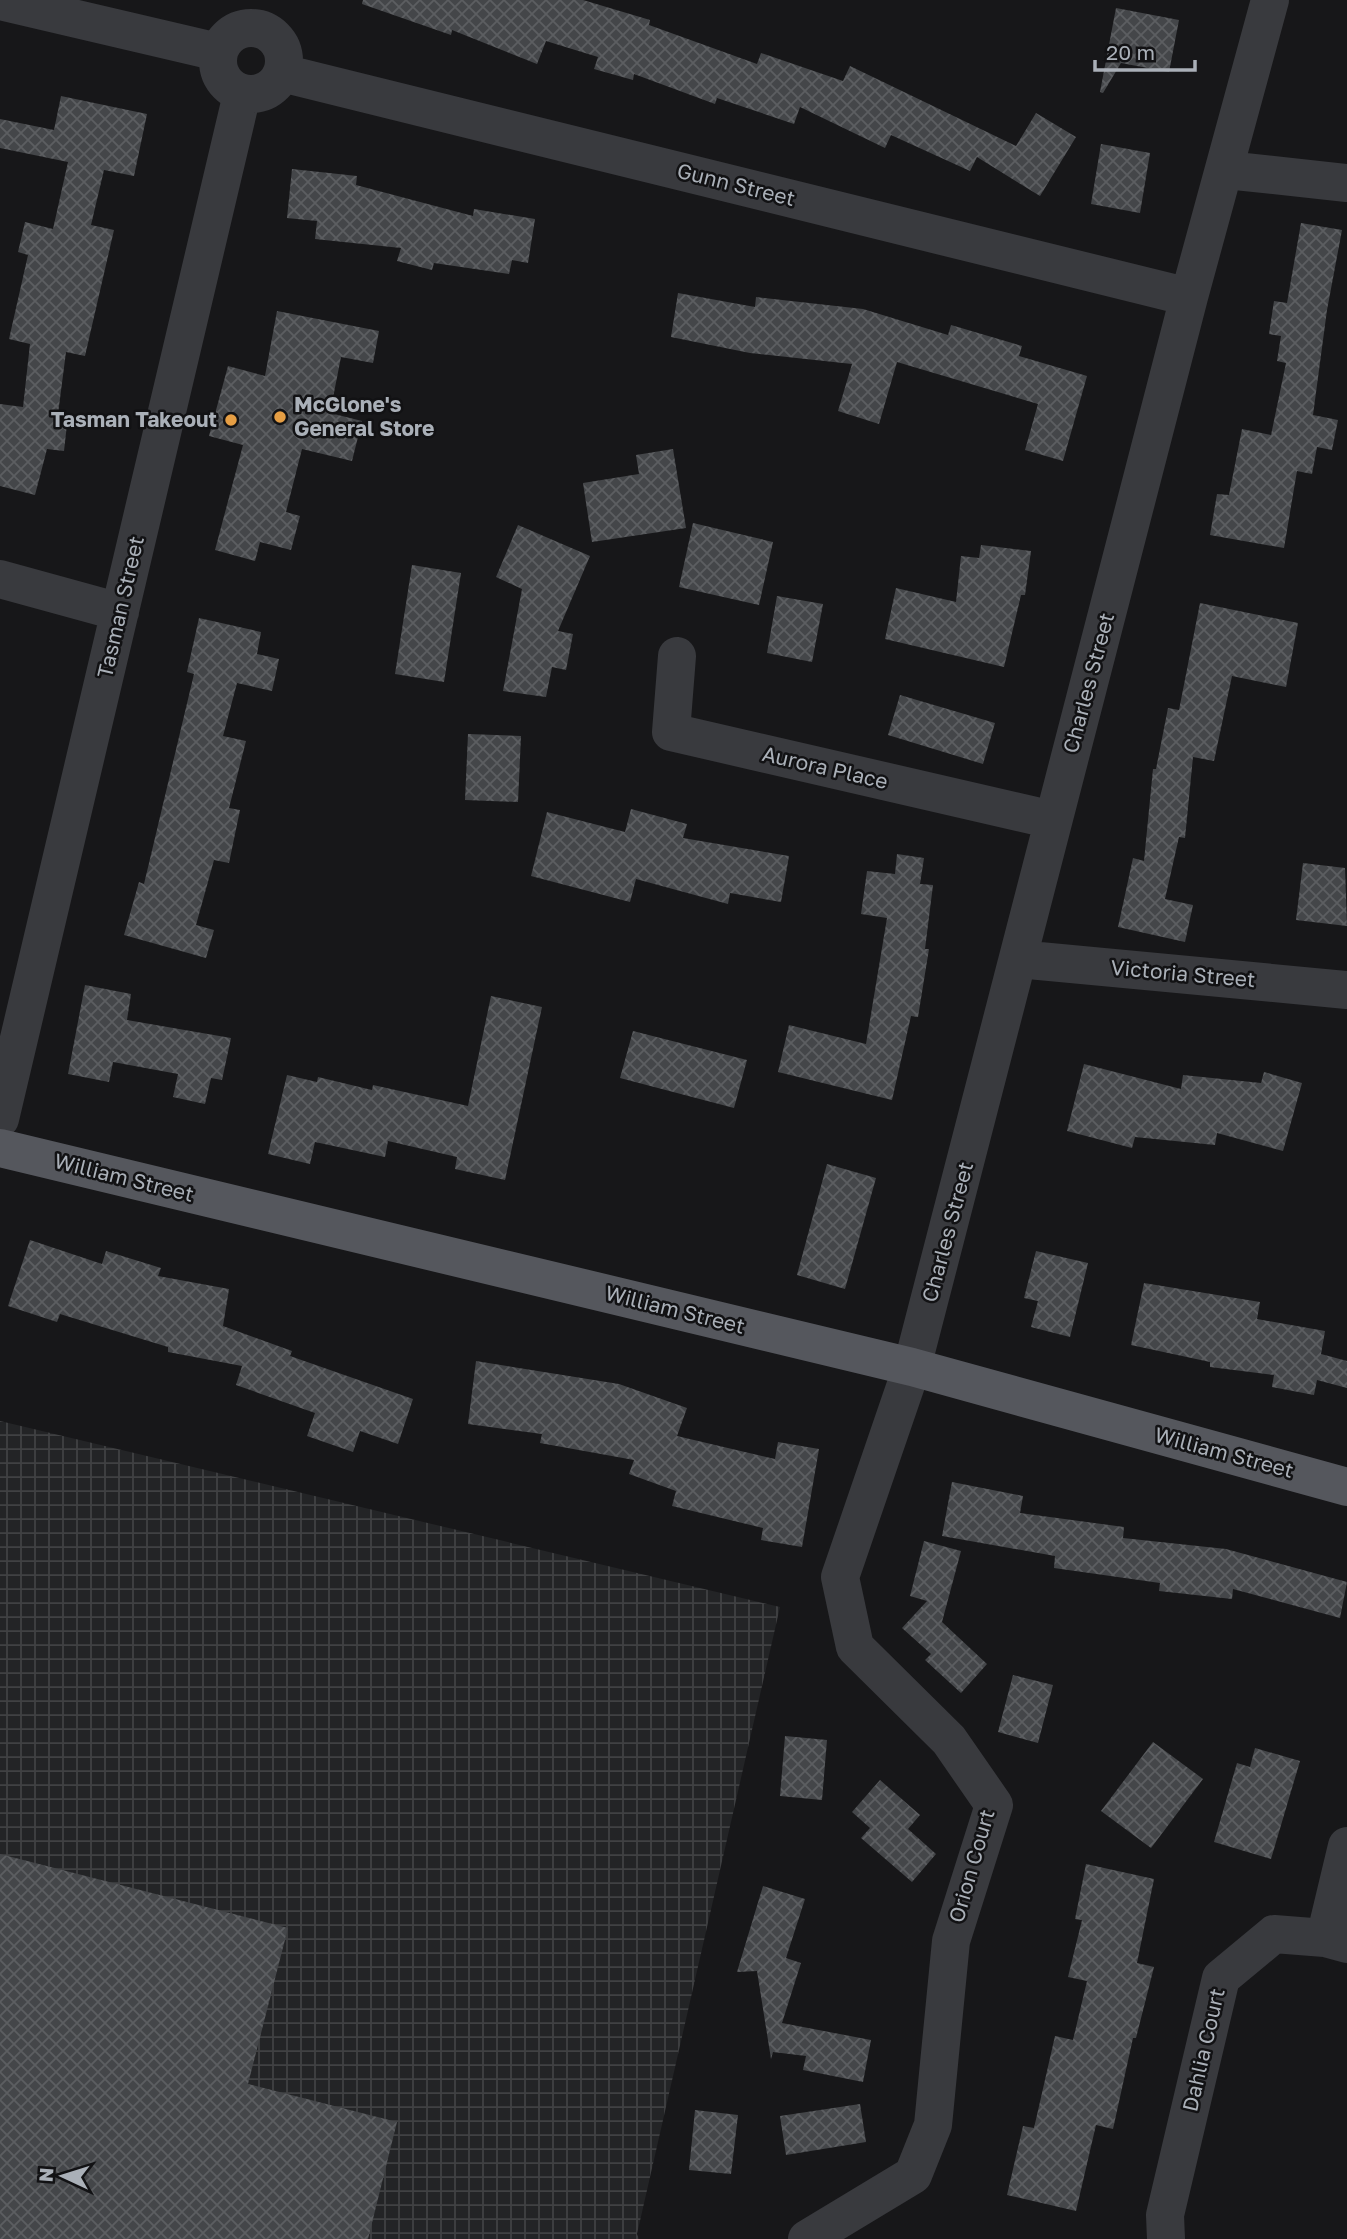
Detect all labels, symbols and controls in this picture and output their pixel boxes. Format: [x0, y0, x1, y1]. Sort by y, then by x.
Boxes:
scale bar [1095, 28, 1195, 72]
text: 20 m [1106, 39, 1155, 65]
street label: Gunn Street [675, 157, 798, 211]
place label: McGlone's General Store [294, 391, 434, 441]
place label: Tasman Takeout [51, 406, 217, 432]
marker: McGlone's General Store [272, 409, 288, 425]
marker: Tasman Takeout [223, 412, 239, 428]
street label: Tasman Street [91, 533, 149, 680]
street label: Charles Street [1057, 610, 1119, 756]
street label: Aurora Place [760, 740, 891, 794]
street label: Victoria Street [1110, 954, 1257, 992]
street label: William Street [52, 1147, 197, 1207]
street label: Charles Street [916, 1159, 978, 1305]
street label: William Street [603, 1279, 748, 1339]
street label: William Street [1152, 1421, 1297, 1483]
street label: Orion Court [942, 1806, 1000, 1925]
street label: Dahlia Court [1176, 1986, 1230, 2114]
north arrow [28, 2141, 98, 2211]
text: N [34, 2167, 58, 2183]

